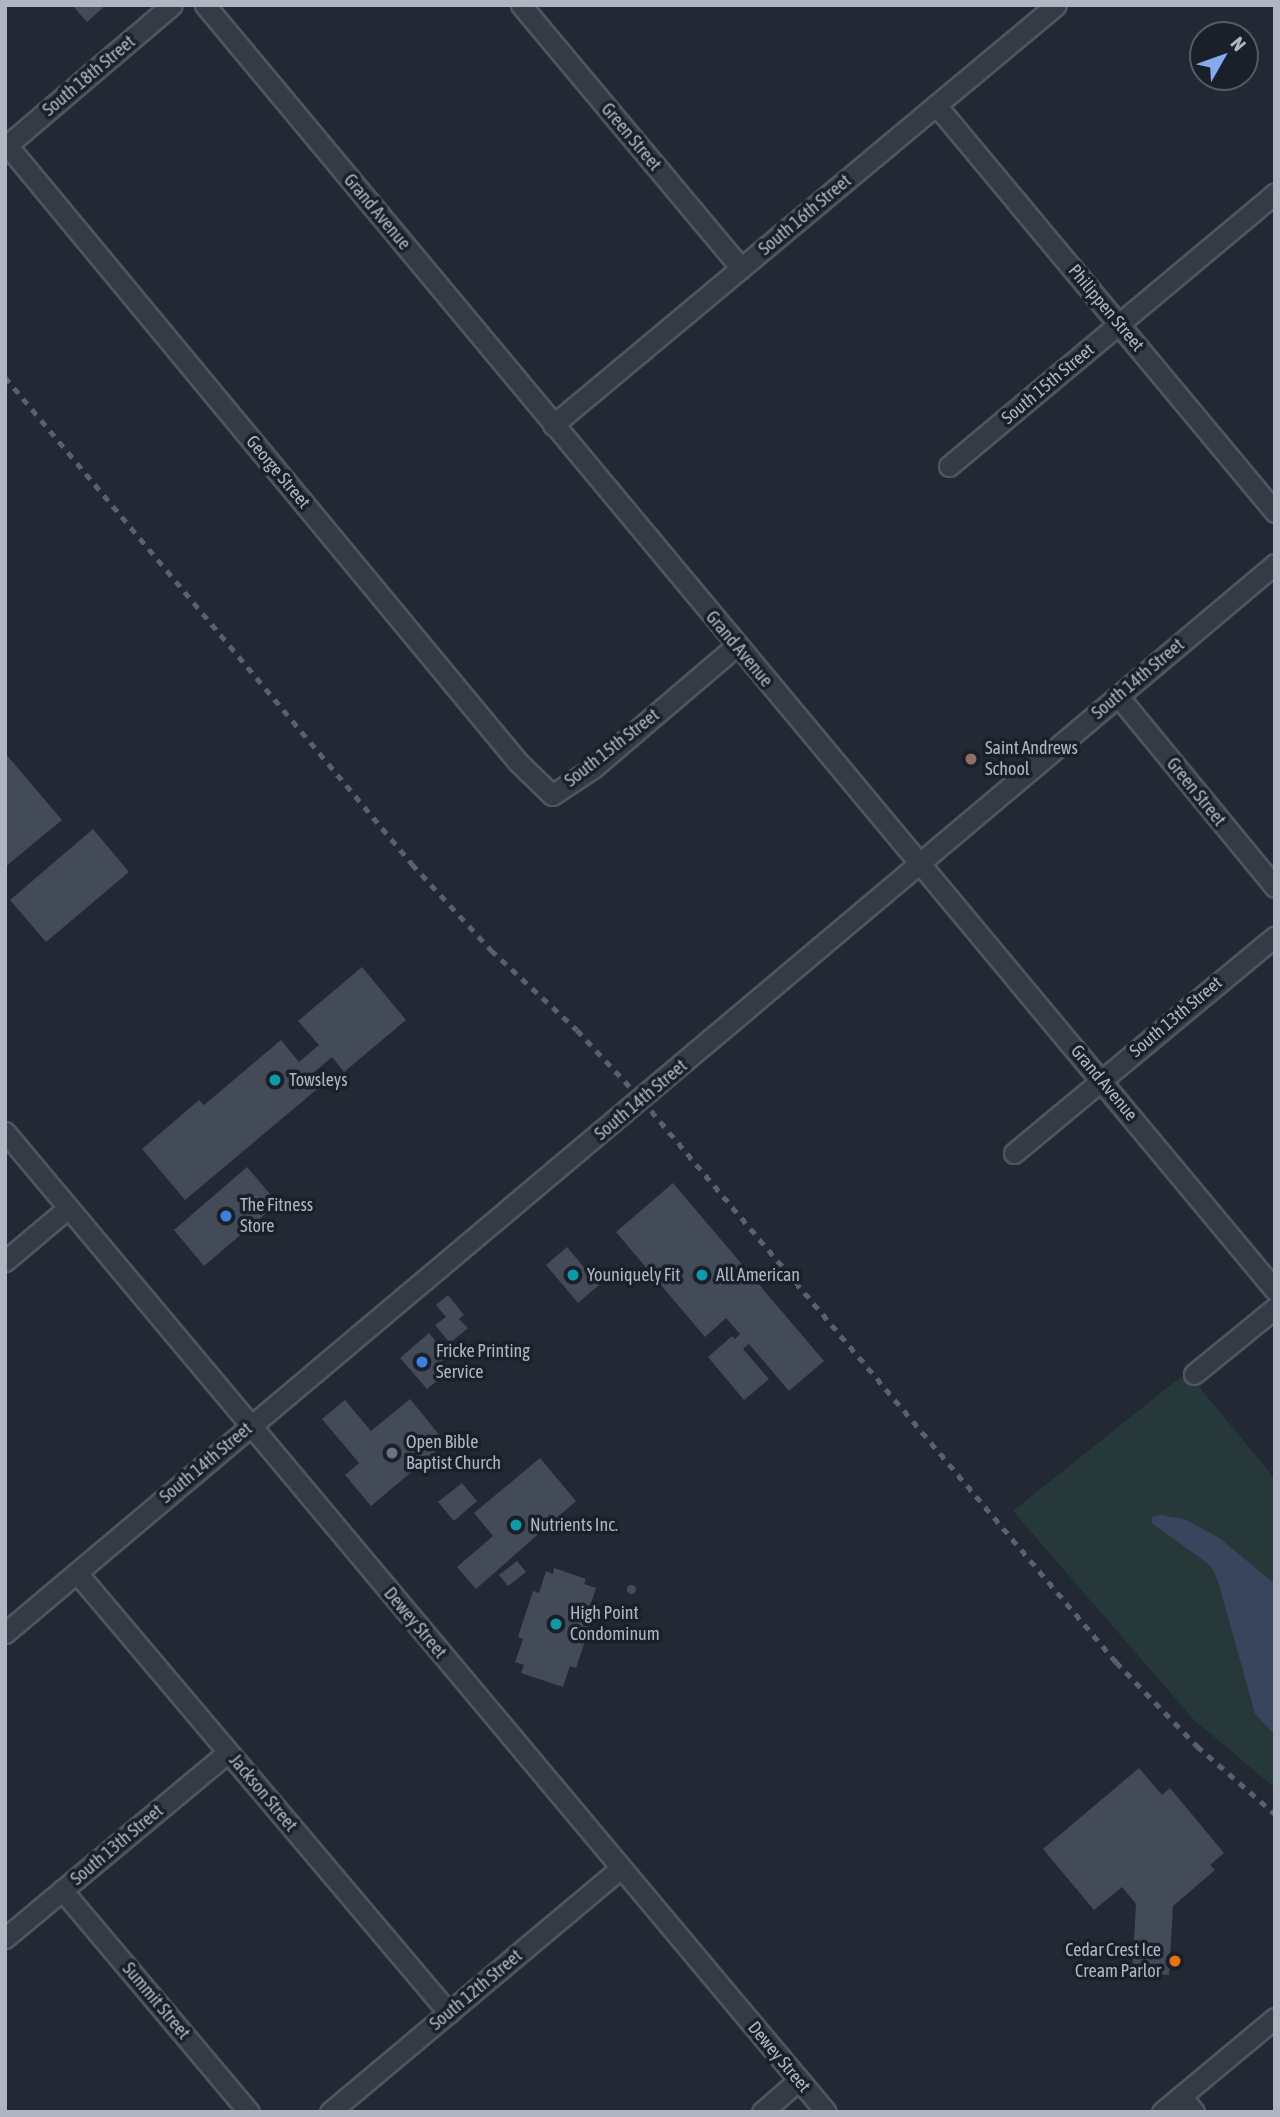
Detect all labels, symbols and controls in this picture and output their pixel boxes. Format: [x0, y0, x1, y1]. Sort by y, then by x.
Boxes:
north arrow [1189, 21, 1259, 91]
street label: South 18th Street [38, 31, 140, 121]
text: N [1227, 32, 1251, 55]
street label: Green Street [596, 99, 666, 175]
street label: Grand Avenue [339, 170, 415, 254]
street label: South 16th Street [754, 170, 856, 260]
street label: Philippen Street [1063, 260, 1149, 356]
street label: South 15th Street [997, 339, 1099, 429]
street label: George Street [241, 431, 315, 513]
street label: Grand Avenue [701, 607, 777, 691]
street label: South 14th Street [1087, 634, 1189, 724]
street label: South 15th Street [560, 704, 664, 792]
place label: Saint Andrews School [985, 738, 1078, 780]
marker: Saint Andrews School [963, 751, 979, 767]
street label: Green Street [1162, 753, 1230, 831]
street label: South 13th Street [1125, 972, 1227, 1062]
street label: Grand Avenue [1066, 1041, 1142, 1125]
street label: South 14th Street [590, 1055, 692, 1145]
place label: Towsleys [289, 1069, 348, 1091]
marker: Towsleys [267, 1072, 283, 1088]
place label: The Fitness Store [240, 1195, 313, 1238]
marker: The Fitness Store [218, 1208, 234, 1224]
place label: Youniquely Fit [587, 1264, 680, 1286]
place label: All American [716, 1264, 800, 1286]
marker: Youniquely Fit [565, 1267, 581, 1283]
marker: All American [694, 1267, 710, 1283]
place label: Fricke Printing Service [436, 1341, 530, 1384]
marker: Fricke Printing Service [414, 1354, 430, 1370]
street label: South 14th Street [155, 1418, 257, 1508]
place label: Open Bible Baptist Church [406, 1432, 501, 1474]
marker: Open Bible Baptist Church [384, 1445, 400, 1461]
place label: Nutrients Inc. [530, 1514, 618, 1536]
marker: Nutrients Inc. [508, 1517, 524, 1533]
street label: Dewey Street [379, 1583, 451, 1663]
place label: High Point Condominum [570, 1603, 660, 1646]
marker: High Point Condominum [548, 1616, 564, 1632]
street label: Jackson Street [224, 1750, 302, 1836]
street label: South 13th Street [66, 1800, 168, 1890]
place label: Cedar Crest Ice Cream Parlor [1065, 1940, 1161, 1982]
street label: South 12th Street [425, 1945, 527, 2035]
marker: Cedar Crest Ice Cream Parlor [1167, 1953, 1183, 1969]
street label: Summit Street [118, 1958, 194, 2044]
street label: Dewey Street [743, 2017, 815, 2097]

